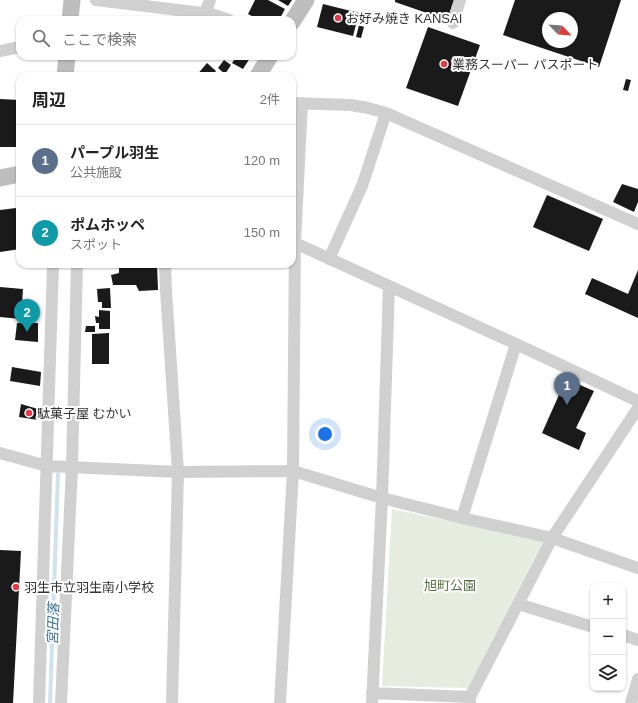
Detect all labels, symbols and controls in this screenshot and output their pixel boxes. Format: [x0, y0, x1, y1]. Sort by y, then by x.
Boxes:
place label: お好み焼き KANSAI [346, 11, 462, 26]
north arrow [542, 12, 578, 48]
marker: お好み焼き KANSAI [333, 13, 343, 23]
search box [16, 16, 296, 60]
icon: search [30, 27, 52, 49]
text: ここで検索 [62, 31, 137, 48]
place label: 業務スーパー パスポート [452, 57, 598, 72]
marker: 業務スーパー パスポート [439, 59, 449, 69]
text: 周辺 [32, 91, 66, 110]
text: 2件 [260, 92, 280, 107]
text: パープル羽生 [70, 144, 159, 161]
text: 1 [41, 153, 49, 168]
text: 120 m [244, 153, 280, 168]
text: 公共施設 [70, 165, 122, 180]
text: ポムホッペ [70, 216, 145, 233]
text: 2 [41, 225, 49, 240]
text: 150 m [244, 225, 280, 240]
text: スポット [70, 237, 122, 252]
pin: 2 [14, 299, 40, 332]
pin: 1 [554, 372, 580, 405]
place label: 駄菓子屋 むかい [37, 406, 132, 421]
marker: 駄菓子屋 むかい [24, 408, 34, 418]
your location [315, 424, 335, 444]
park label: 旭町公園 [424, 578, 476, 593]
place label: 羽生市立羽生南小学校 [24, 580, 154, 595]
marker: 羽生市立羽生南小学校 [11, 582, 21, 592]
map controls [590, 583, 626, 691]
button: + [590, 583, 626, 619]
water label: 宮田落 [44, 601, 62, 645]
button: − [590, 619, 626, 655]
button: layers [590, 655, 626, 691]

